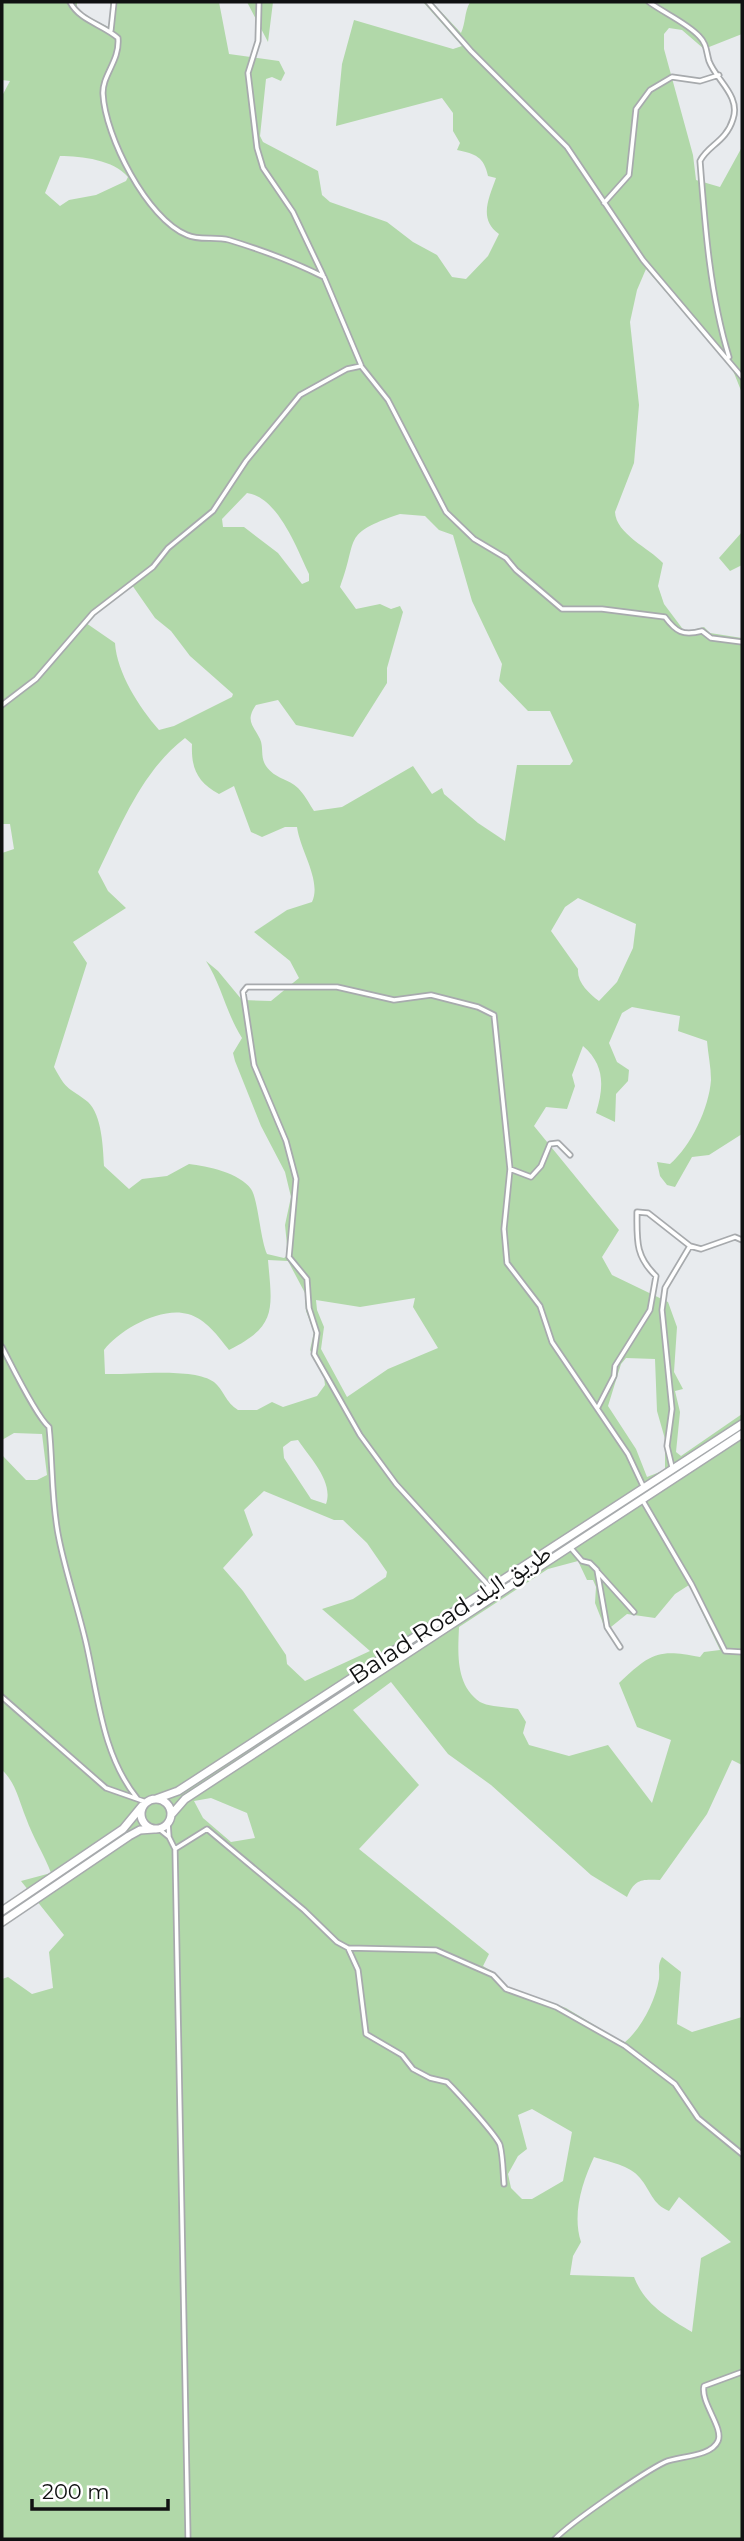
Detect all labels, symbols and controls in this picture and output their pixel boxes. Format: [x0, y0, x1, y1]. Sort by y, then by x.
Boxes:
street label: Balad Road طريق البلد [344, 1538, 556, 1690]
scale bar [32, 2468, 168, 2512]
text: 200 m [42, 2479, 109, 2504]

